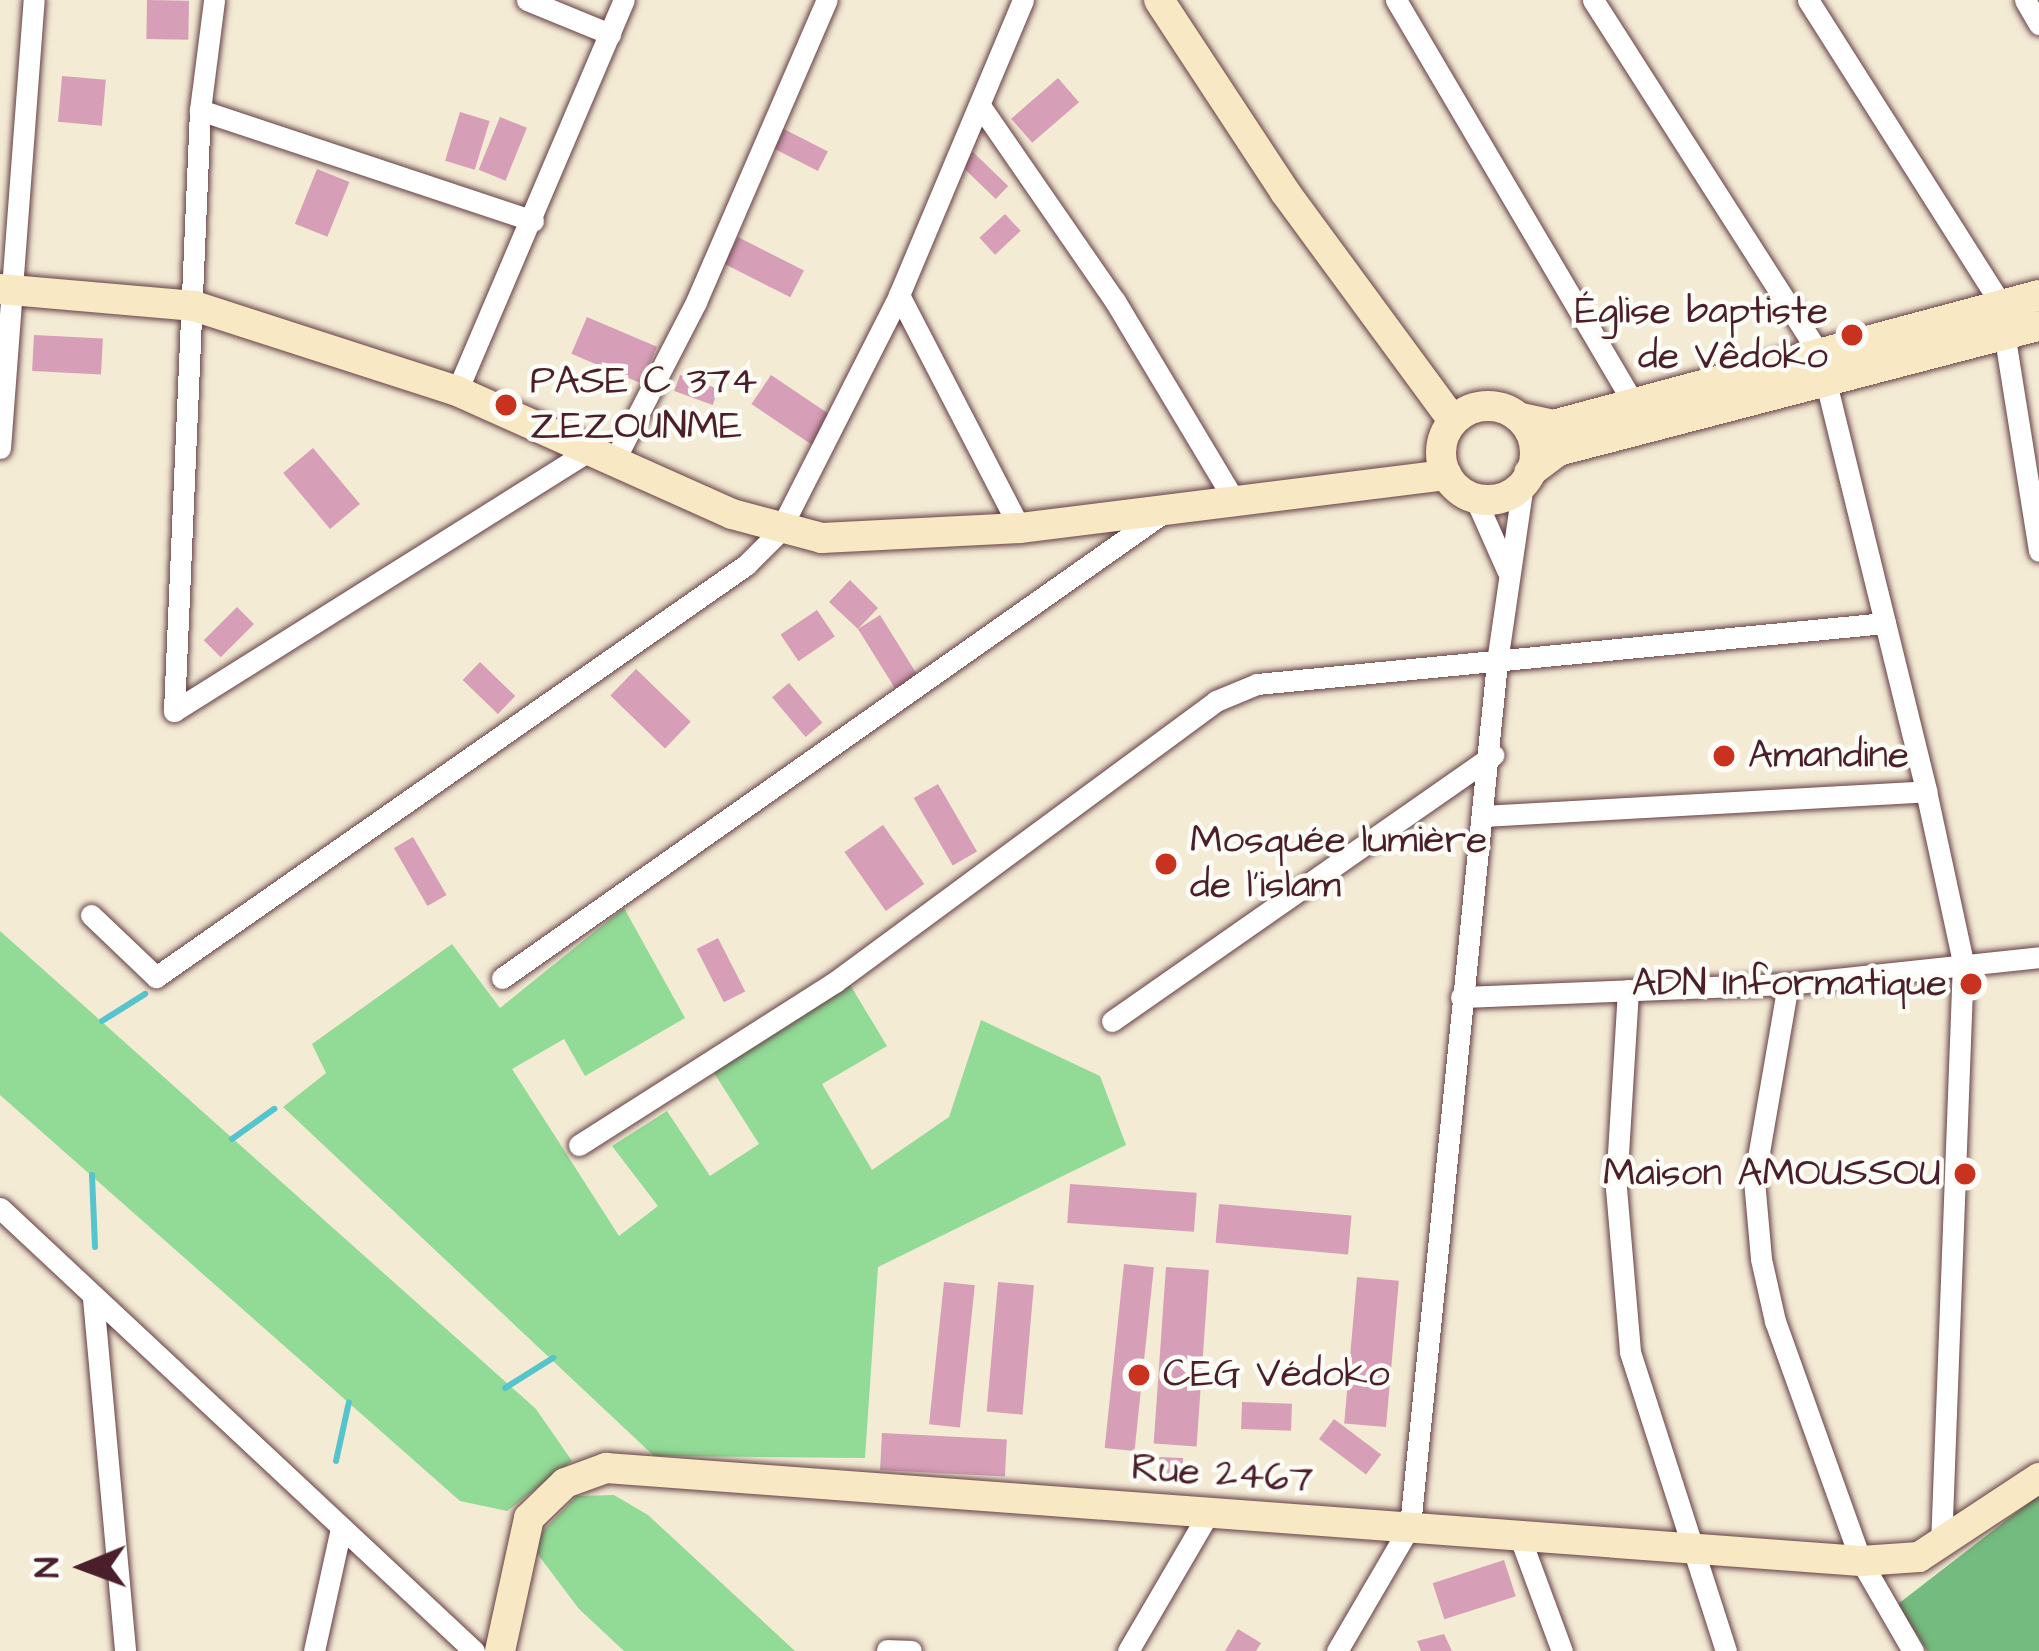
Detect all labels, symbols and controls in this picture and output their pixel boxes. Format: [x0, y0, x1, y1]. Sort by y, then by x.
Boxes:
place label: Église baptiste de Vêdoko [1575, 290, 1828, 381]
marker: Église baptiste de Vêdoko [1839, 322, 1865, 348]
place label: PASE C 374 ZEZOUNME [530, 360, 757, 451]
marker: PASE C 374 ZEZOUNME [493, 392, 519, 418]
place label: Amandine [1748, 733, 1909, 779]
marker: Amandine [1711, 743, 1737, 769]
place label: Mosquée lumière de l'islam [1190, 819, 1487, 910]
marker: Mosquée lumière de l'islam [1153, 851, 1179, 877]
place label: ADN Informatique [1632, 961, 1947, 1007]
marker: ADN Informatique [1958, 971, 1984, 997]
place label: Maison AMOUSSOU [1603, 1151, 1941, 1197]
marker: Maison AMOUSSOU [1952, 1161, 1978, 1187]
place label: CEG Védoko [1163, 1352, 1390, 1398]
marker: CEG Védoko [1126, 1362, 1152, 1388]
street label: Rue 2467 [1130, 1445, 1314, 1505]
north arrow [24, 1507, 144, 1627]
text: N [25, 1557, 71, 1578]

